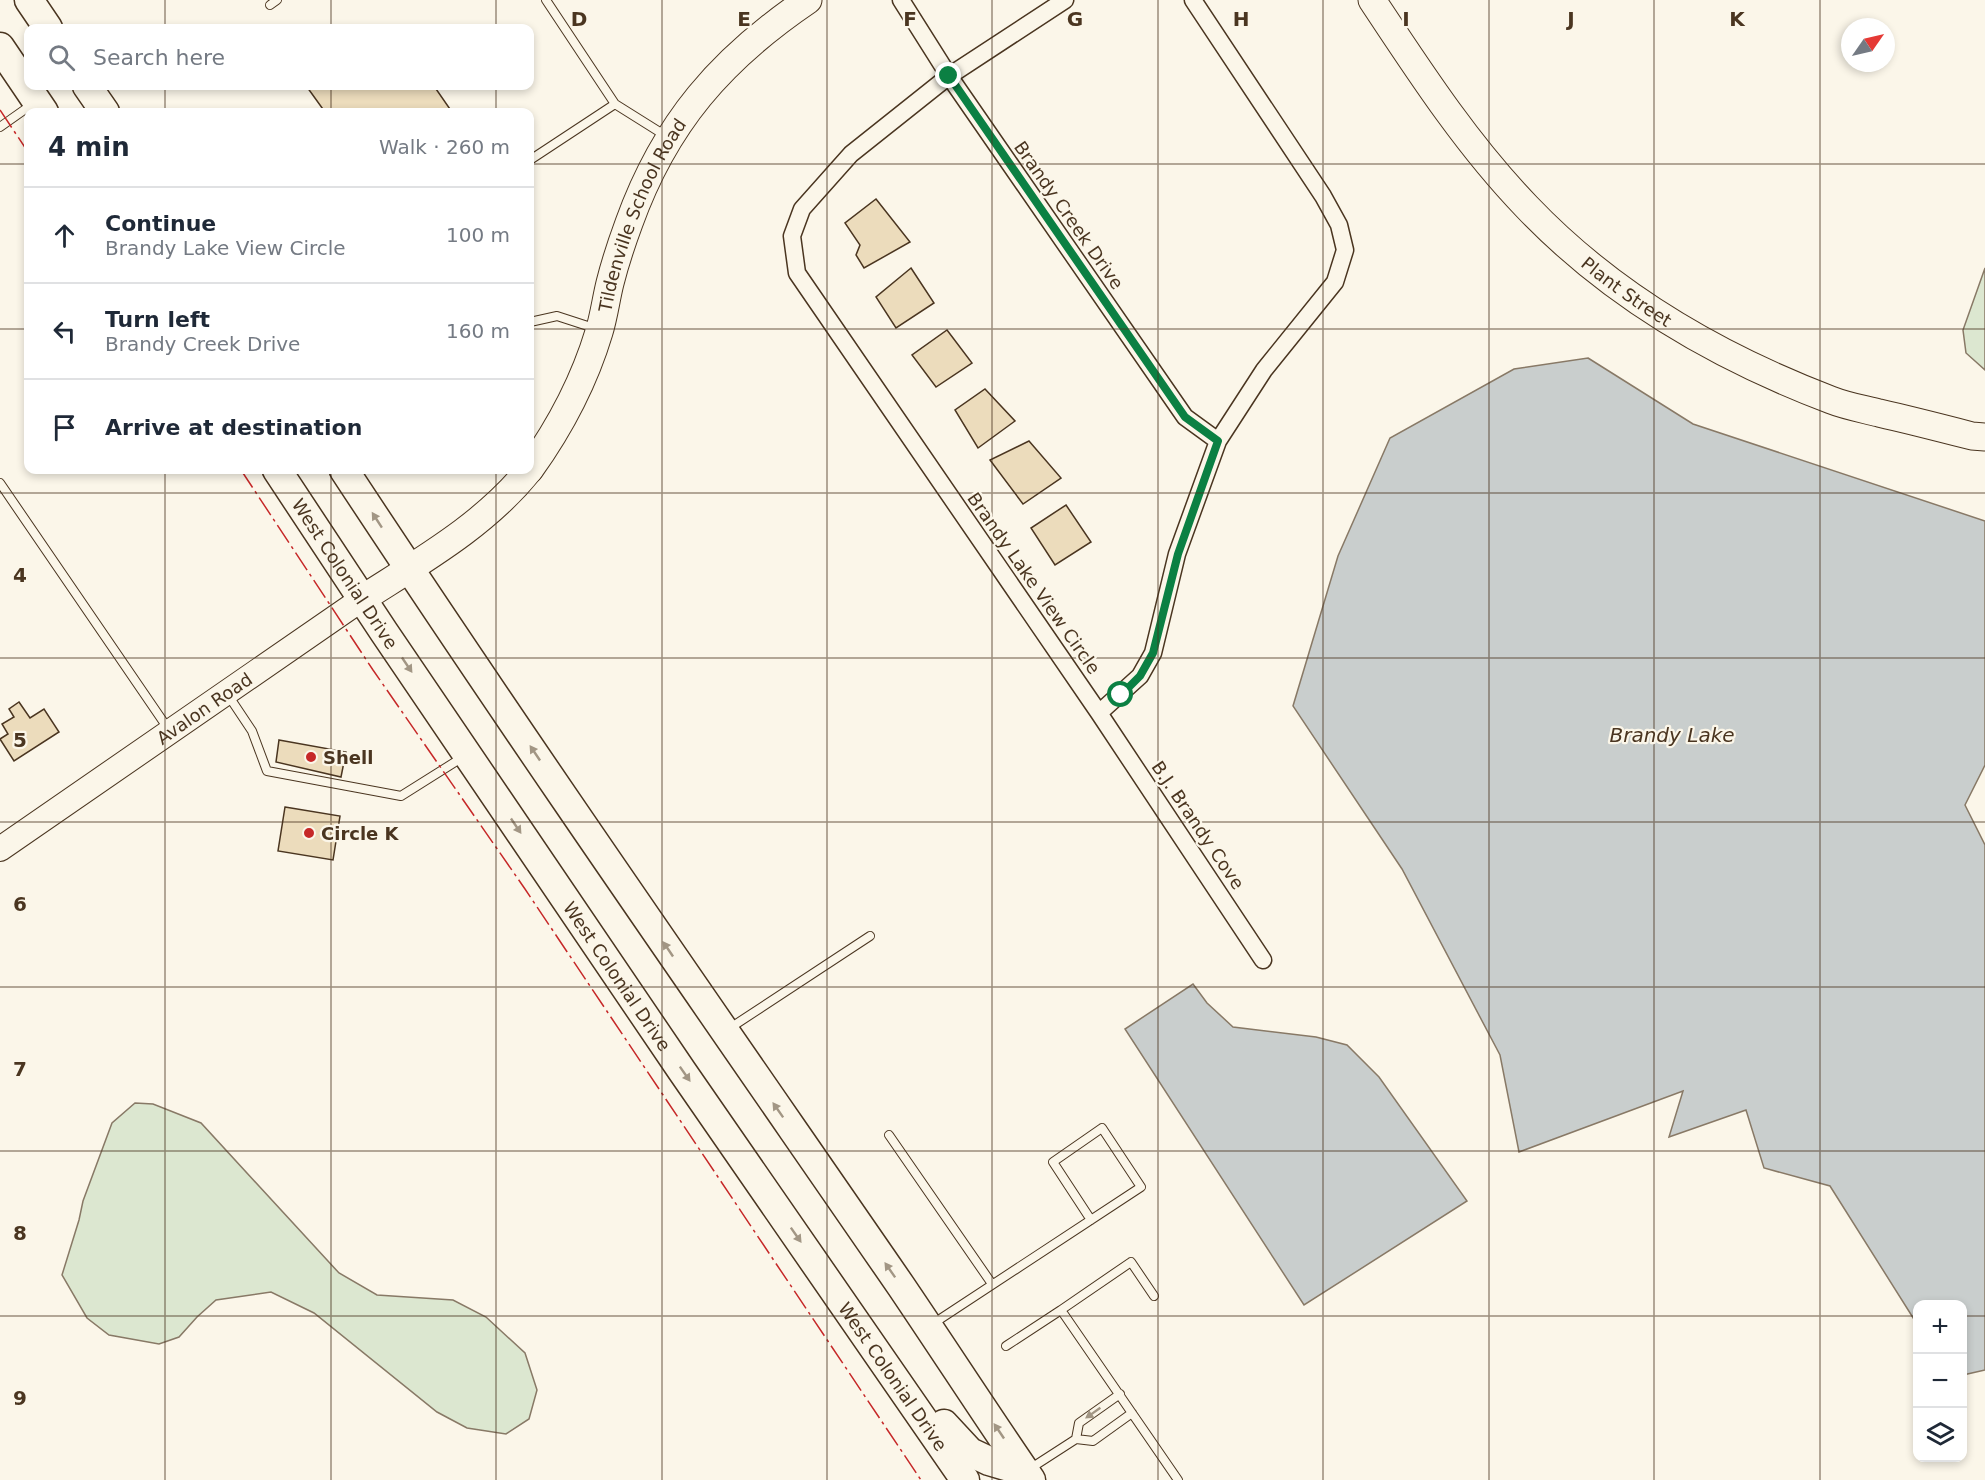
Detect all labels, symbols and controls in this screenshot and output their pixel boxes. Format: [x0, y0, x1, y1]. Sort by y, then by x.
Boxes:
text: D [571, 7, 587, 31]
text: E [737, 7, 751, 31]
text: F [903, 7, 917, 31]
text: G [1067, 7, 1083, 31]
text: H [1233, 7, 1249, 31]
text: I [1402, 7, 1410, 31]
text: J [1565, 7, 1575, 31]
text: K [1729, 7, 1746, 31]
north arrow [1841, 18, 1895, 72]
search box [24, 24, 534, 90]
icon: search [45, 41, 78, 74]
text: Search here [93, 45, 225, 70]
route end [935, 62, 961, 88]
street label: Tildenville School Road [594, 114, 690, 315]
text: 4 min [48, 132, 130, 162]
text: Walk · 260 m [379, 135, 510, 159]
street label: Brandy Creek Drive [1010, 137, 1128, 293]
text: Continue [105, 211, 216, 236]
icon: ahead [48, 219, 81, 252]
text: 100 m [446, 223, 510, 247]
text: Brandy Lake View Circle [105, 236, 346, 260]
street label: Plant Street [1578, 252, 1676, 330]
text: Turn left [105, 307, 210, 332]
icon: left [48, 315, 81, 348]
text: 160 m [446, 319, 510, 343]
text: Brandy Creek Drive [105, 332, 300, 356]
icon: arrive [48, 411, 81, 444]
text: Arrive at destination [105, 415, 362, 440]
street label: Brandy Lake View Circle [963, 488, 1105, 678]
street label: West Colonial Drive [288, 494, 403, 653]
one-way arrow [371, 512, 383, 528]
text: 4 [13, 563, 27, 587]
one-way arrow [401, 657, 412, 673]
street label: Avalon Road [152, 668, 256, 748]
route start [1107, 681, 1133, 707]
water label: Brandy Lake [1609, 723, 1735, 747]
text: 5 [13, 728, 27, 752]
one-way arrow [529, 746, 541, 762]
place label: Shell [323, 747, 373, 768]
marker: Shell [304, 750, 318, 764]
street label: B.J. Brandy Cove [1147, 757, 1249, 893]
one-way arrow [510, 818, 522, 834]
place label: Circle K [321, 823, 400, 844]
marker: Circle K [302, 826, 316, 840]
text: 6 [13, 892, 27, 916]
street label: West Colonial Drive [559, 897, 676, 1055]
one-way arrow [662, 942, 674, 958]
text: 7 [13, 1057, 27, 1081]
one-way arrow [679, 1066, 691, 1082]
one-way arrow [772, 1102, 784, 1118]
text: 8 [13, 1221, 27, 1245]
one-way arrow [790, 1226, 802, 1242]
one-way arrow [884, 1262, 896, 1278]
street label: West Colonial Drive [835, 1298, 952, 1455]
map controls [1913, 1300, 1967, 1462]
button: + [1913, 1300, 1967, 1354]
button: − [1913, 1354, 1967, 1408]
text: 9 [13, 1386, 27, 1410]
one-way arrow [1085, 1407, 1101, 1419]
button: layers [1913, 1408, 1967, 1462]
one-way arrow [993, 1424, 1005, 1440]

